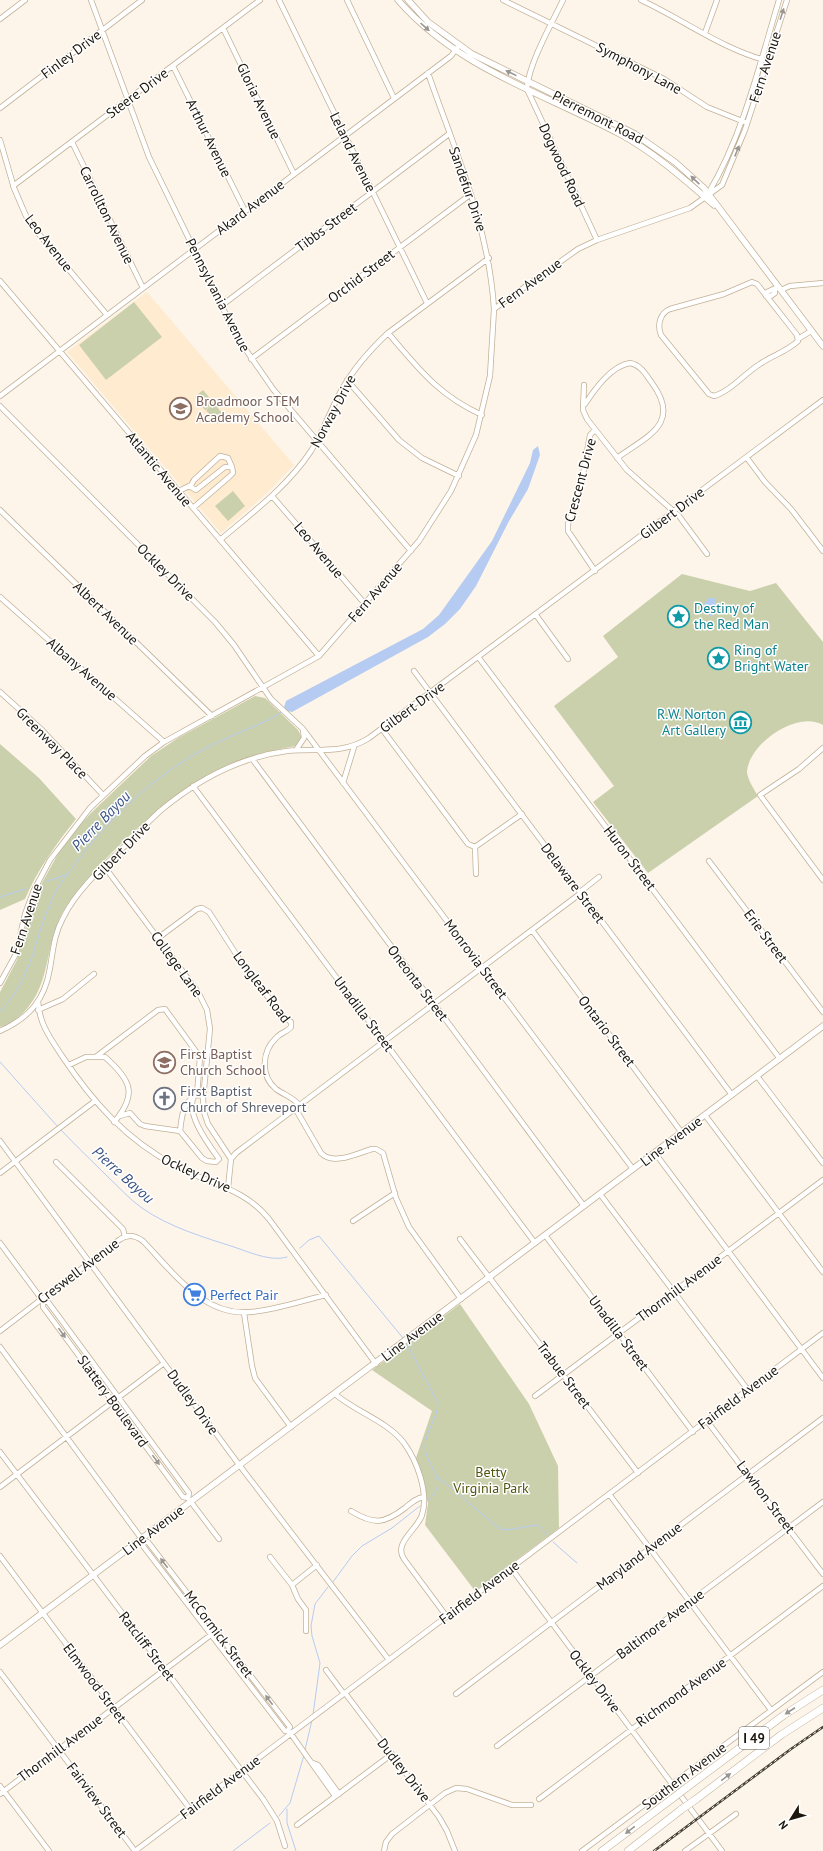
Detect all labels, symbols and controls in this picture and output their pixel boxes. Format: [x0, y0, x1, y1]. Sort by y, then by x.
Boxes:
one-way arrow [779, 8, 785, 20]
one-way arrow [420, 23, 430, 32]
street label: Finley Drive [37, 26, 105, 82]
street label: Fern Avenue [745, 29, 785, 105]
street label: Symphony Lane [593, 38, 685, 98]
street label: Gloria Avenue [233, 60, 285, 142]
street label: Steere Drive [102, 64, 172, 122]
one-way arrow [505, 70, 517, 76]
street label: Pierremont Road [549, 86, 647, 148]
street label: Arthur Avenue [182, 96, 236, 180]
street label: Leland Avenue [326, 109, 380, 195]
street label: Dogwood Road [535, 120, 589, 210]
street label: Sandefur Drive [445, 144, 491, 234]
one-way arrow [734, 144, 740, 156]
street label: Carrollton Avenue [76, 163, 138, 267]
street label: Akard Avenue [212, 175, 288, 239]
one-way arrow [690, 175, 701, 184]
street label: Tibbs Street [292, 198, 360, 256]
street label: Leo Avenue [21, 211, 77, 275]
street label: Pennsylvania Avenue [182, 235, 254, 355]
street label: Orchid Street [324, 245, 398, 307]
street label: Fern Avenue [495, 254, 565, 312]
street label: Norway Drive [306, 371, 360, 451]
place label: Broadmoor STEM Academy School [196, 392, 300, 426]
school or university icon: Broadmoor STEM Academy School [168, 396, 194, 422]
street label: Atlantic Avenue [122, 428, 196, 510]
street label: Crescent Drive [560, 436, 600, 524]
street label: Gilbert Drive [636, 483, 708, 543]
street label: Leo Avenue [290, 518, 348, 582]
street label: Ockley Drive [133, 539, 199, 605]
street label: Fern Avenue [344, 558, 406, 626]
street label: Albert Avenue [70, 577, 142, 649]
place label: Destiny of the Red Man [694, 599, 769, 633]
place icon: Destiny of the Red Man [665, 603, 691, 629]
street label: Albany Avenue [43, 634, 121, 704]
place label: Ring of Bright Water [734, 641, 809, 675]
place icon: Ring of Bright Water [706, 645, 732, 671]
street label: Gilbert Drive [376, 677, 448, 737]
street label: Greenway Place [12, 703, 92, 783]
place label: R.W. Norton Art Gallery [657, 705, 726, 739]
museum icon: R.W. Norton Art Gallery [728, 709, 754, 735]
water label: Pierre Bayou [67, 786, 134, 855]
street label: Gilbert Drive [88, 817, 154, 885]
street label: Huron Street [600, 822, 660, 894]
street label: Delaware Street [537, 839, 609, 927]
street label: Fern Avenue [6, 881, 46, 957]
street label: Erie Street [740, 906, 792, 967]
street label: Monrovia Street [440, 916, 512, 1003]
street label: College Lane [147, 927, 207, 1001]
street label: Oneonta Street [384, 941, 453, 1025]
street label: Longleaf Road [229, 948, 295, 1026]
street label: Unadilla Street [330, 973, 398, 1055]
street label: Ontario Street [574, 992, 640, 1070]
place label: First Baptist Church School [180, 1045, 266, 1079]
school or university icon: First Baptist Church School [152, 1049, 178, 1075]
place label: First Baptist Church of Shreveport [180, 1082, 307, 1116]
church icon: First Baptist Church of Shreveport [152, 1086, 178, 1112]
street label: Line Avenue [637, 1112, 705, 1170]
water label: Pierre Bayou [88, 1142, 158, 1208]
street label: Ockley Drive [158, 1150, 234, 1196]
street label: Creswell Avenue [33, 1234, 123, 1308]
street label: Thornhill Avenue [633, 1250, 725, 1326]
supermarket icon: Perfect Pair [181, 1282, 207, 1308]
place label: Perfect Pair [210, 1286, 278, 1304]
street label: Unadilla Street [585, 1292, 653, 1374]
street label: Line Avenue [378, 1307, 446, 1365]
one-way arrow [58, 1327, 67, 1338]
street label: Trabue Street [533, 1338, 595, 1412]
street label: Slattery Boulevard [74, 1351, 152, 1451]
street label: Fairfield Avenue [694, 1361, 782, 1433]
street label: Dudley Drive [163, 1366, 223, 1438]
one-way arrow [152, 1455, 160, 1465]
street label: Lawhon Street [733, 1457, 799, 1537]
park label: Betty Virginia Park [452, 1463, 529, 1497]
street label: Line Avenue [119, 1501, 187, 1559]
street label: Maryland Avenue [593, 1518, 685, 1594]
street label: Fairfield Avenue [435, 1556, 523, 1628]
one-way arrow [160, 1557, 169, 1568]
street label: Baltimore Avenue [612, 1585, 708, 1663]
street label: McCormick Street [180, 1587, 258, 1681]
street label: Ratcliff Street [115, 1608, 179, 1684]
street label: Elmwood Street [59, 1640, 131, 1727]
street label: Ockley Drive [565, 1646, 625, 1716]
street label: Richmond Avenue [632, 1653, 730, 1731]
one-way arrow [264, 1694, 273, 1705]
one-way arrow [785, 1707, 795, 1715]
street label: Thornhill Avenue [14, 1710, 106, 1786]
road number: I 49 [739, 1727, 769, 1749]
street label: Dudley Drive [373, 1734, 435, 1806]
street label: Southern Avenue [638, 1738, 730, 1814]
street label: Fairfield Avenue [176, 1751, 264, 1823]
street label: Fairview Street [63, 1759, 131, 1841]
one-way arrow [721, 1772, 732, 1781]
north arrow [771, 1799, 811, 1839]
text: N [775, 1818, 791, 1832]
one-way arrow [625, 1826, 636, 1834]

